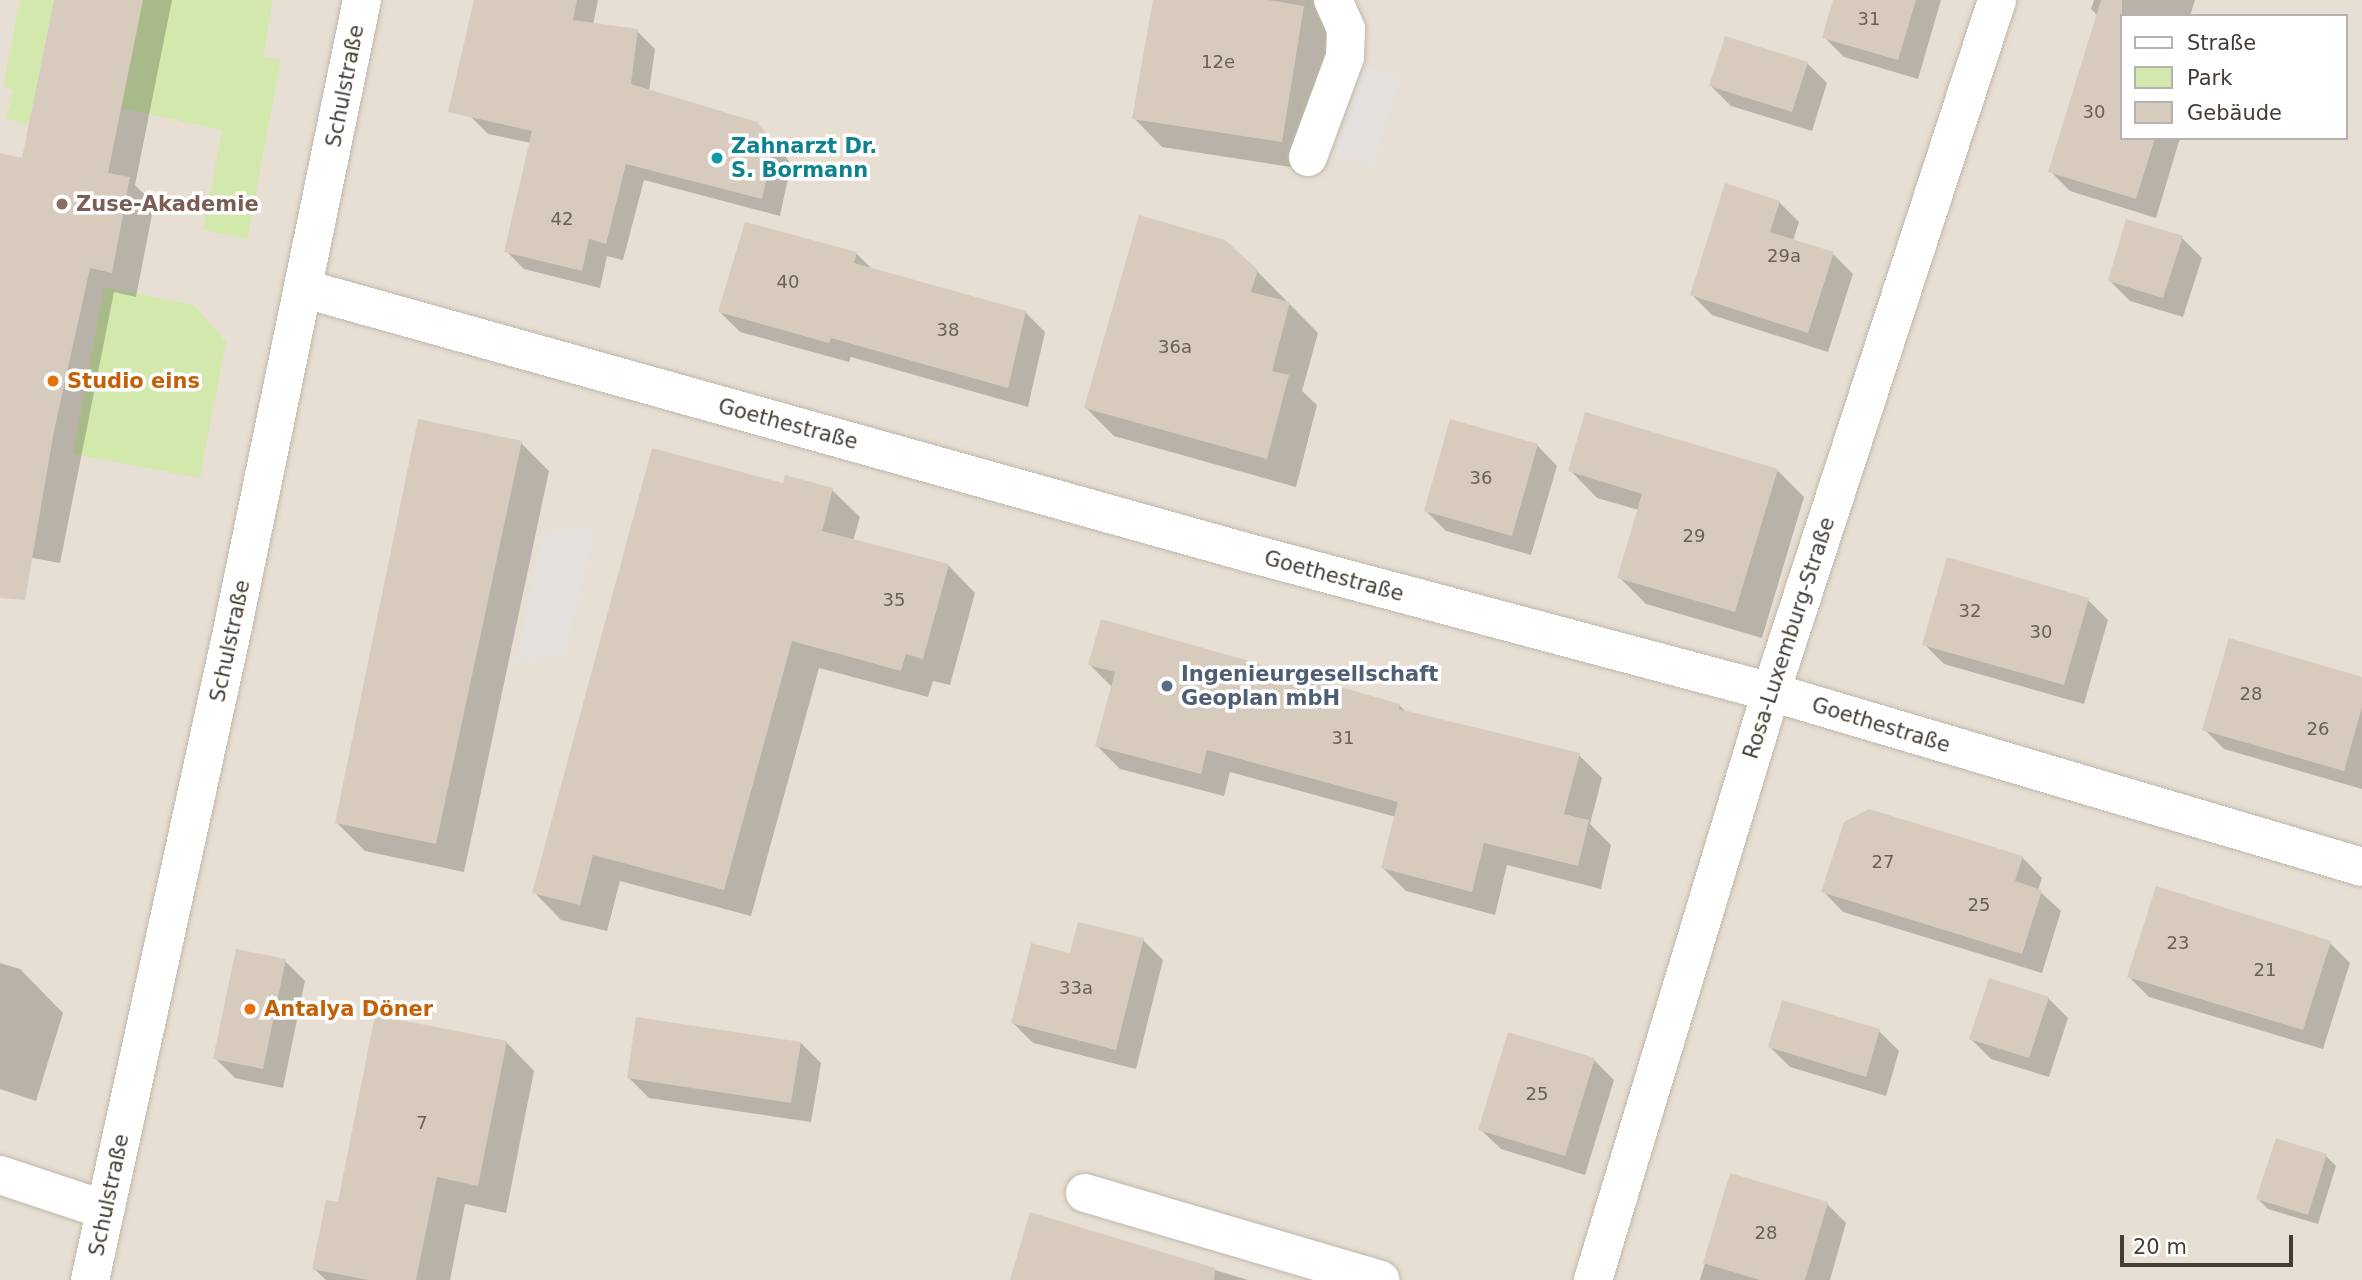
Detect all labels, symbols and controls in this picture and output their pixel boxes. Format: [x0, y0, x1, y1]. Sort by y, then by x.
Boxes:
house number: 31 [1858, 8, 1880, 30]
legend [2120, 14, 2348, 140]
street label: Schulstraße [321, 23, 369, 149]
text: Straße [2187, 31, 2256, 55]
house number: 12e [1201, 51, 1235, 73]
text: Park [2187, 66, 2232, 90]
house number: 30 [2083, 101, 2105, 123]
text: Gebäude [2187, 101, 2282, 125]
place label: Zahnarzt Dr. S. Bormann [731, 133, 877, 183]
marker: Zahnarzt Dr. S. Bormann [709, 150, 725, 166]
place label: Zuse-Akademie [76, 191, 259, 217]
marker: Zuse-Akademie [54, 196, 70, 212]
house number: 42 [551, 208, 573, 230]
house number: 29a [1767, 245, 1801, 267]
house number: 40 [777, 271, 799, 293]
house number: 38 [937, 319, 959, 341]
house number: 36a [1158, 336, 1192, 358]
place label: Studio eins [67, 368, 200, 394]
marker: Studio eins [45, 373, 61, 389]
street label: Goethestraße [716, 393, 860, 455]
house number: 36 [1470, 467, 1492, 489]
street label: Rosa-Luxemburg-Straße [1738, 514, 1840, 762]
house number: 29 [1683, 525, 1705, 547]
street label: Goethestraße [1262, 545, 1406, 607]
street label: Schulstraße [205, 578, 255, 704]
house number: 35 [883, 589, 905, 611]
house number: 32 [1959, 600, 1981, 622]
house number: 30 [2030, 621, 2052, 643]
place label: Ingenieurgesellschaft Geoplan mbH [1181, 661, 1438, 711]
marker: Ingenieurgesellschaft Geoplan mbH [1159, 678, 1175, 694]
house number: 28 [2240, 683, 2262, 705]
street label: Goethestraße [1809, 692, 1953, 758]
house number: 26 [2307, 718, 2329, 740]
house number: 31 [1332, 727, 1354, 749]
house number: 27 [1872, 851, 1894, 873]
house number: 25 [1968, 894, 1990, 916]
house number: 23 [2167, 932, 2189, 954]
house number: 21 [2254, 959, 2276, 981]
house number: 33a [1059, 977, 1093, 999]
place label: Antalya Döner [264, 996, 433, 1022]
marker: Antalya Döner [242, 1001, 258, 1017]
house number: 25 [1526, 1083, 1548, 1105]
house number: 7 [416, 1112, 428, 1134]
street label: Schulstraße [84, 1132, 134, 1258]
scale bar [2124, 1220, 2297, 1264]
house number: 28 [1755, 1222, 1777, 1244]
text: 20 m [2133, 1235, 2187, 1259]

